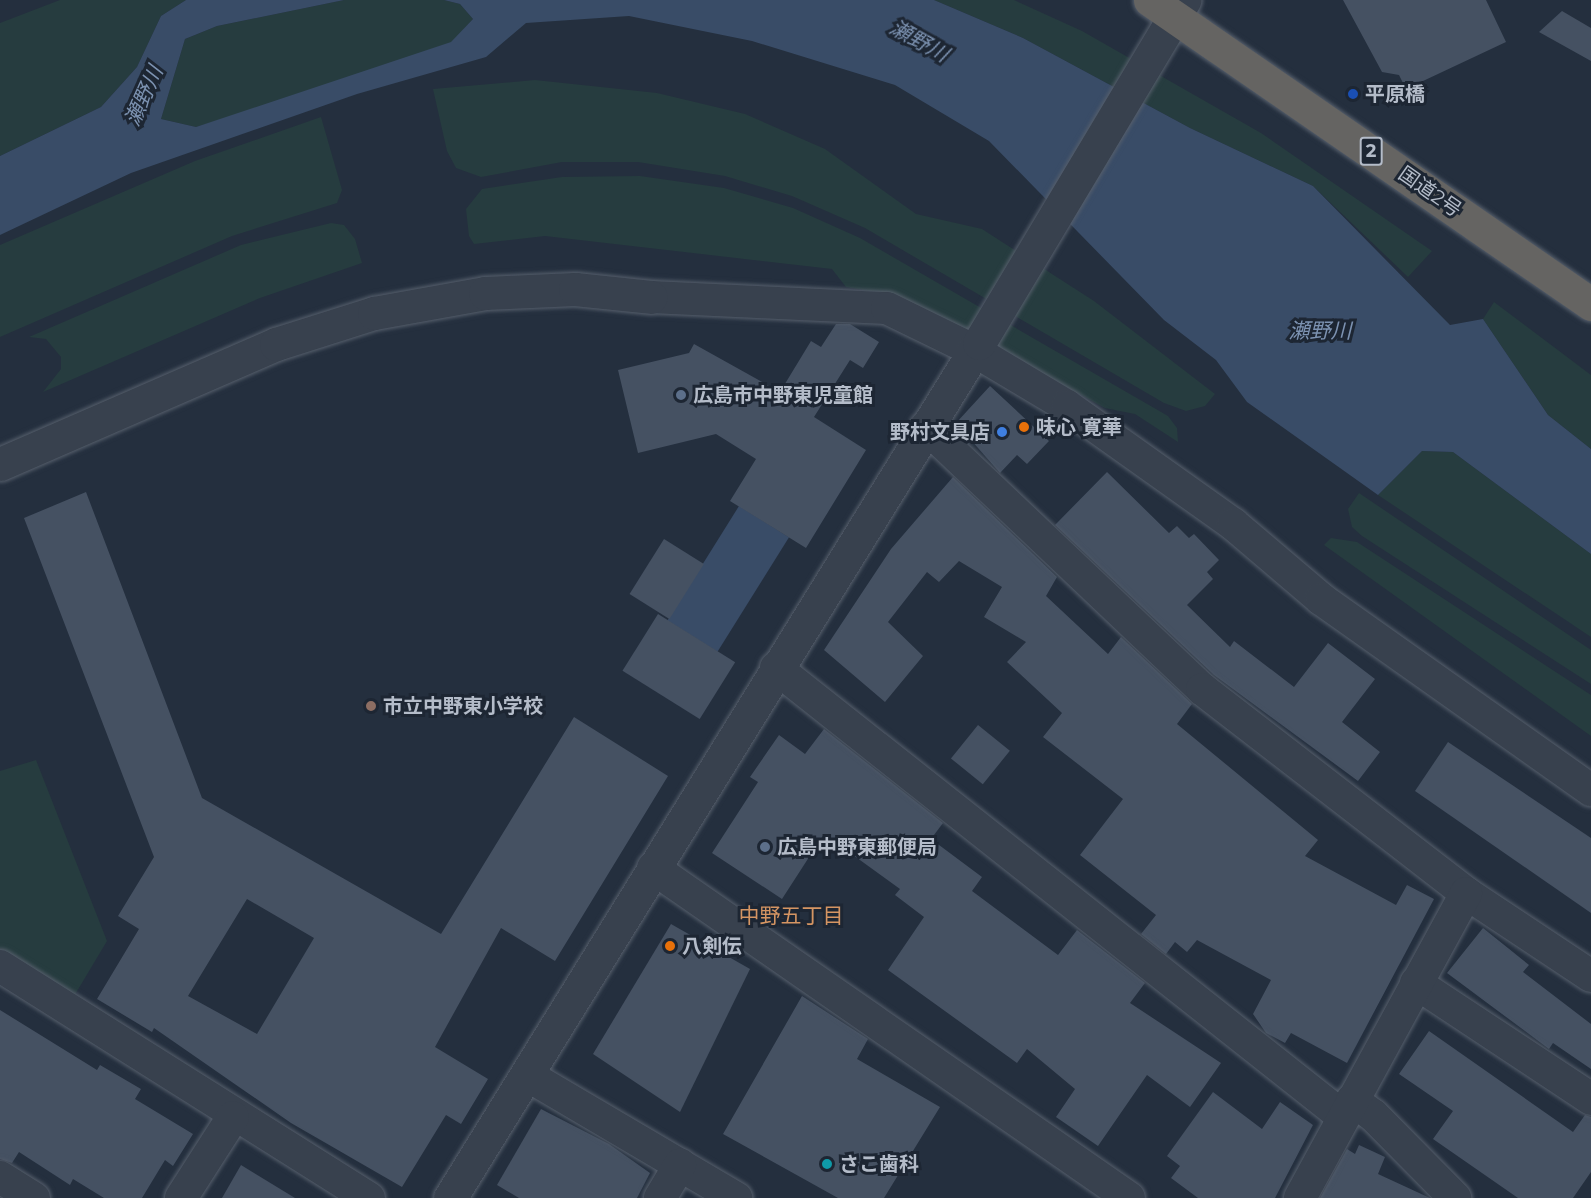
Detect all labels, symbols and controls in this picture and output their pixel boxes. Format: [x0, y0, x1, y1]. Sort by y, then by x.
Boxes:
water label: 瀬野川 [885, 15, 953, 67]
water label: 瀬野川 [120, 62, 168, 130]
place label: 平原橋 [1365, 82, 1425, 106]
marker: 平原橋 [1346, 87, 1360, 101]
road number: 2 [1359, 136, 1383, 166]
street label: 国道2号 [1394, 162, 1466, 222]
water label: 瀬野川 [1289, 318, 1351, 344]
place label: 広島市中野東児童館 [693, 383, 873, 407]
marker: 広島市中野東児童館 [674, 388, 688, 402]
place label: 味心 寛華 [1036, 415, 1122, 439]
place label: 野村文具店 [890, 420, 990, 444]
marker: 味心 寛華 [1017, 420, 1031, 434]
marker: 野村文具店 [995, 425, 1009, 439]
place label: 市立中野東小学校 [383, 694, 543, 718]
marker: 市立中野東小学校 [364, 699, 378, 713]
place label: 広島中野東郵便局 [777, 835, 937, 859]
marker: 広島中野東郵便局 [758, 840, 772, 854]
district label: 中野五丁目 [739, 903, 843, 929]
place label: 八剣伝 [682, 934, 742, 958]
marker: 八剣伝 [663, 939, 677, 953]
place label: さこ歯科 [839, 1152, 919, 1176]
marker: さこ歯科 [820, 1157, 834, 1171]

